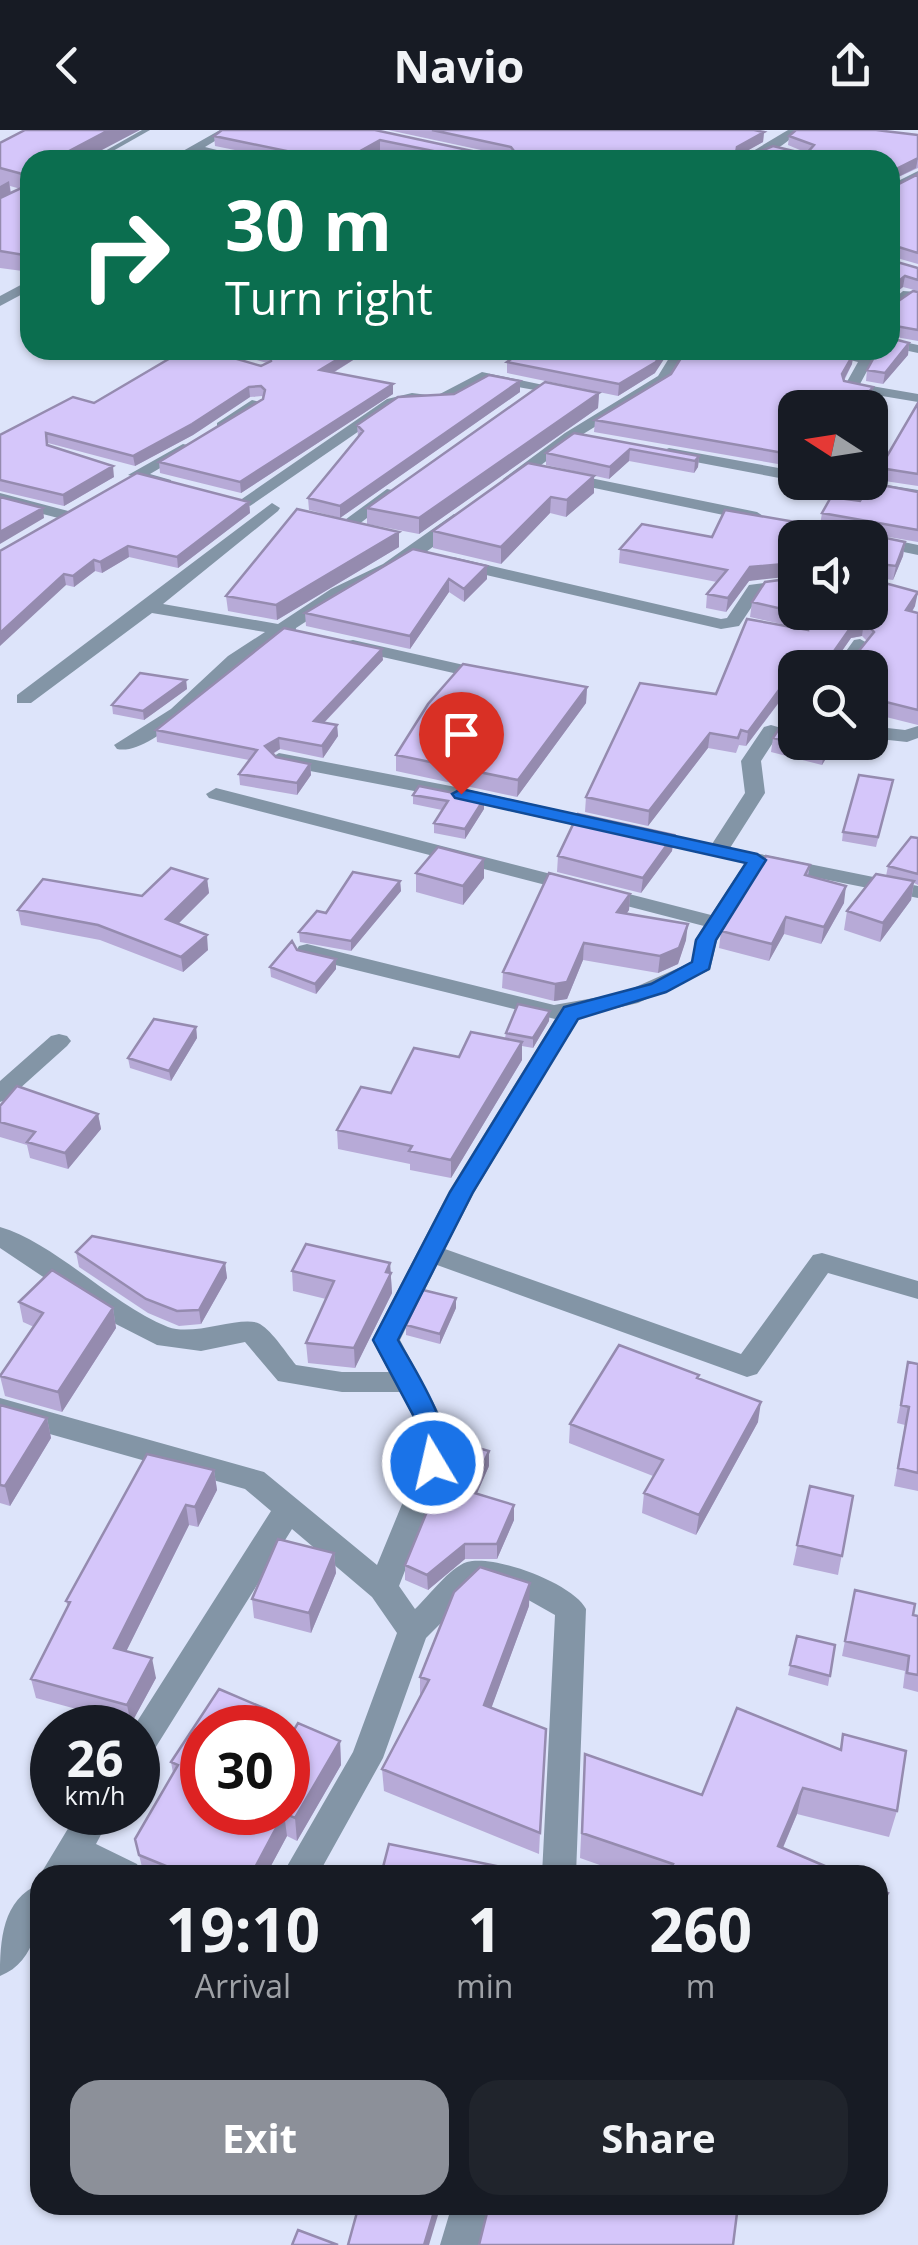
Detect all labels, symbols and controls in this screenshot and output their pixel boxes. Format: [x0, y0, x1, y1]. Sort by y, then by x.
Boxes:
text: Navio [394, 35, 524, 96]
icon: back [40, 38, 95, 93]
icon: share [823, 38, 878, 93]
text: 30 m [225, 176, 392, 272]
icon: right [60, 190, 190, 320]
text: Turn right [225, 267, 433, 328]
north arrow [778, 390, 888, 500]
map controls [778, 390, 888, 760]
button: sound [778, 520, 888, 630]
button: search [778, 650, 888, 760]
pin [419, 692, 504, 795]
icon: arrive [434, 707, 489, 762]
position arrow [381, 1411, 485, 1515]
speed limit sign: 30 [180, 1705, 310, 1835]
text: 26 [66, 1724, 124, 1792]
text: km/h [65, 1778, 125, 1812]
text: 19:10 [166, 1888, 320, 1970]
text: 1 [468, 1888, 502, 1970]
text: 260 [649, 1888, 752, 1970]
text: Arrival [195, 1964, 291, 2007]
text: min [456, 1964, 513, 2007]
text: m [686, 1964, 715, 2007]
button: Exit [70, 2080, 449, 2195]
button: Share [469, 2080, 848, 2195]

